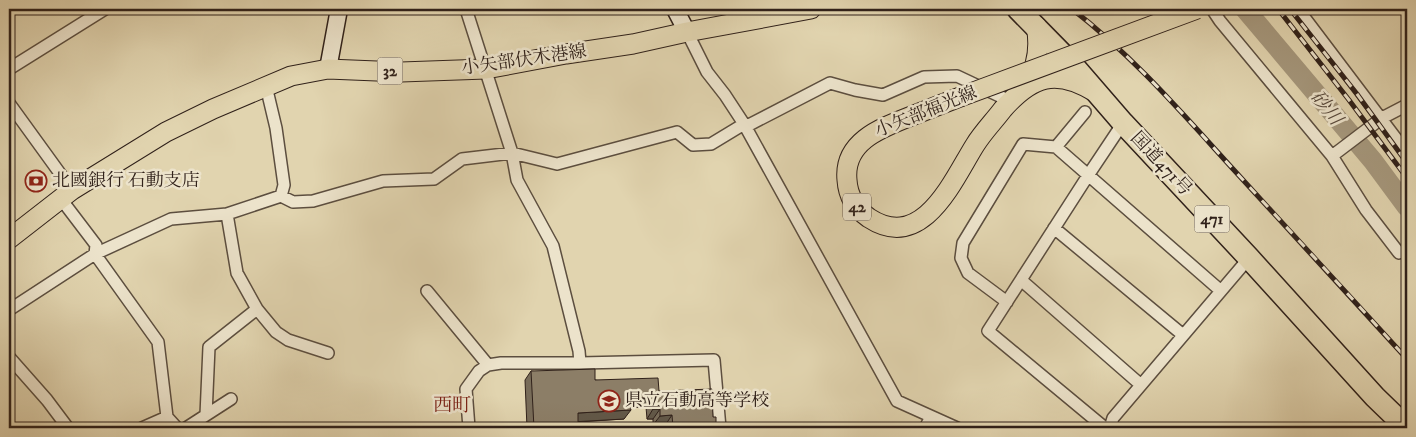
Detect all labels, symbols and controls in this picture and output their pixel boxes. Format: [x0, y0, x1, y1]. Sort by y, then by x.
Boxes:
street label: 小矢部伏木港線 [460, 40, 588, 80]
road number: 32 [378, 58, 402, 84]
street label: 小矢部福光線 [872, 82, 980, 142]
water label: 砂川 [1305, 86, 1348, 132]
street label: 国道471号 [1126, 127, 1196, 201]
bank icon: 北國銀行 石動支店 [24, 169, 48, 193]
place label: 北國銀行 石動支店 [52, 170, 200, 192]
road number: 42 [843, 193, 871, 220]
road number: 471 [1194, 205, 1230, 232]
school or university icon: 県立石動高等学校 [597, 389, 621, 413]
place label: 県立石動高等学校 [625, 390, 769, 412]
district label: 西町 [433, 394, 471, 417]

